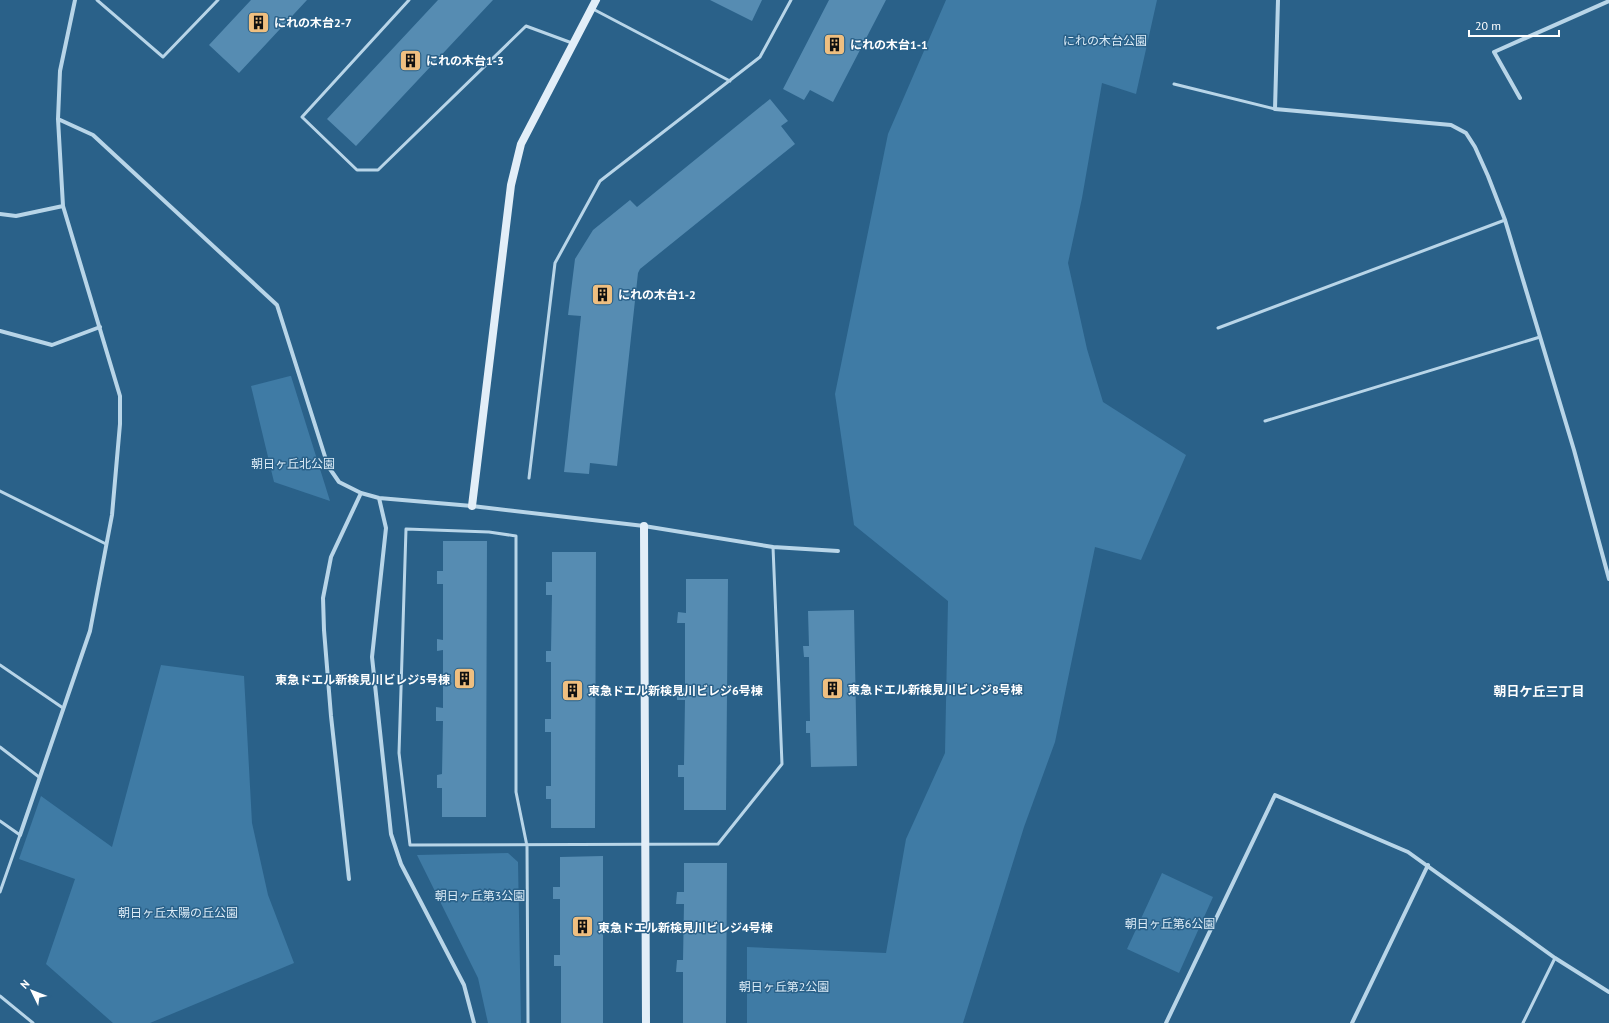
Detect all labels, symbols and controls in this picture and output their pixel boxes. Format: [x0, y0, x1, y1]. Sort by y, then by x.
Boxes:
building icon: にれの木台2-7 [245, 9, 271, 35]
scale bar [1469, 12, 1559, 38]
place label: にれの木台2-7 [274, 15, 352, 30]
text: 20 m [1475, 18, 1501, 33]
building icon: にれの木台1-1 [821, 31, 847, 57]
park label: にれの木台公園 [1063, 33, 1147, 48]
place label: にれの木台1-1 [850, 37, 928, 52]
building icon: にれの木台1-3 [397, 47, 423, 73]
place label: にれの木台1-3 [426, 53, 504, 68]
building icon: にれの木台1-2 [590, 281, 616, 307]
place label: にれの木台1-2 [618, 287, 696, 302]
park label: 朝日ヶ丘北公園 [251, 456, 335, 471]
building icon: 東急ドエル新検見川ビレジ5号棟 [452, 666, 478, 692]
place label: 東急ドエル新検見川ビレジ5号棟 [275, 672, 450, 687]
building icon: 東急ドエル新検見川ビレジ8号棟 [819, 676, 845, 702]
building icon: 東急ドエル新検見川ビレジ6号棟 [560, 677, 586, 703]
place label: 東急ドエル新検見川ビレジ8号棟 [848, 682, 1023, 697]
place label: 東急ドエル新検見川ビレジ6号棟 [588, 683, 763, 698]
district label: 朝日ケ丘三丁目 [1493, 683, 1585, 700]
park label: 朝日ヶ丘第3公園 [435, 888, 525, 903]
park label: 朝日ヶ丘太陽の丘公園 [118, 905, 238, 920]
building icon: 東急ドエル新検見川ビレジ4号棟 [569, 914, 595, 940]
park label: 朝日ヶ丘第6公園 [1125, 916, 1215, 931]
place label: 東急ドエル新検見川ビレジ4号棟 [598, 920, 773, 935]
north arrow [12, 971, 52, 1011]
text: N [17, 977, 32, 992]
park label: 朝日ヶ丘第2公園 [739, 979, 829, 994]

